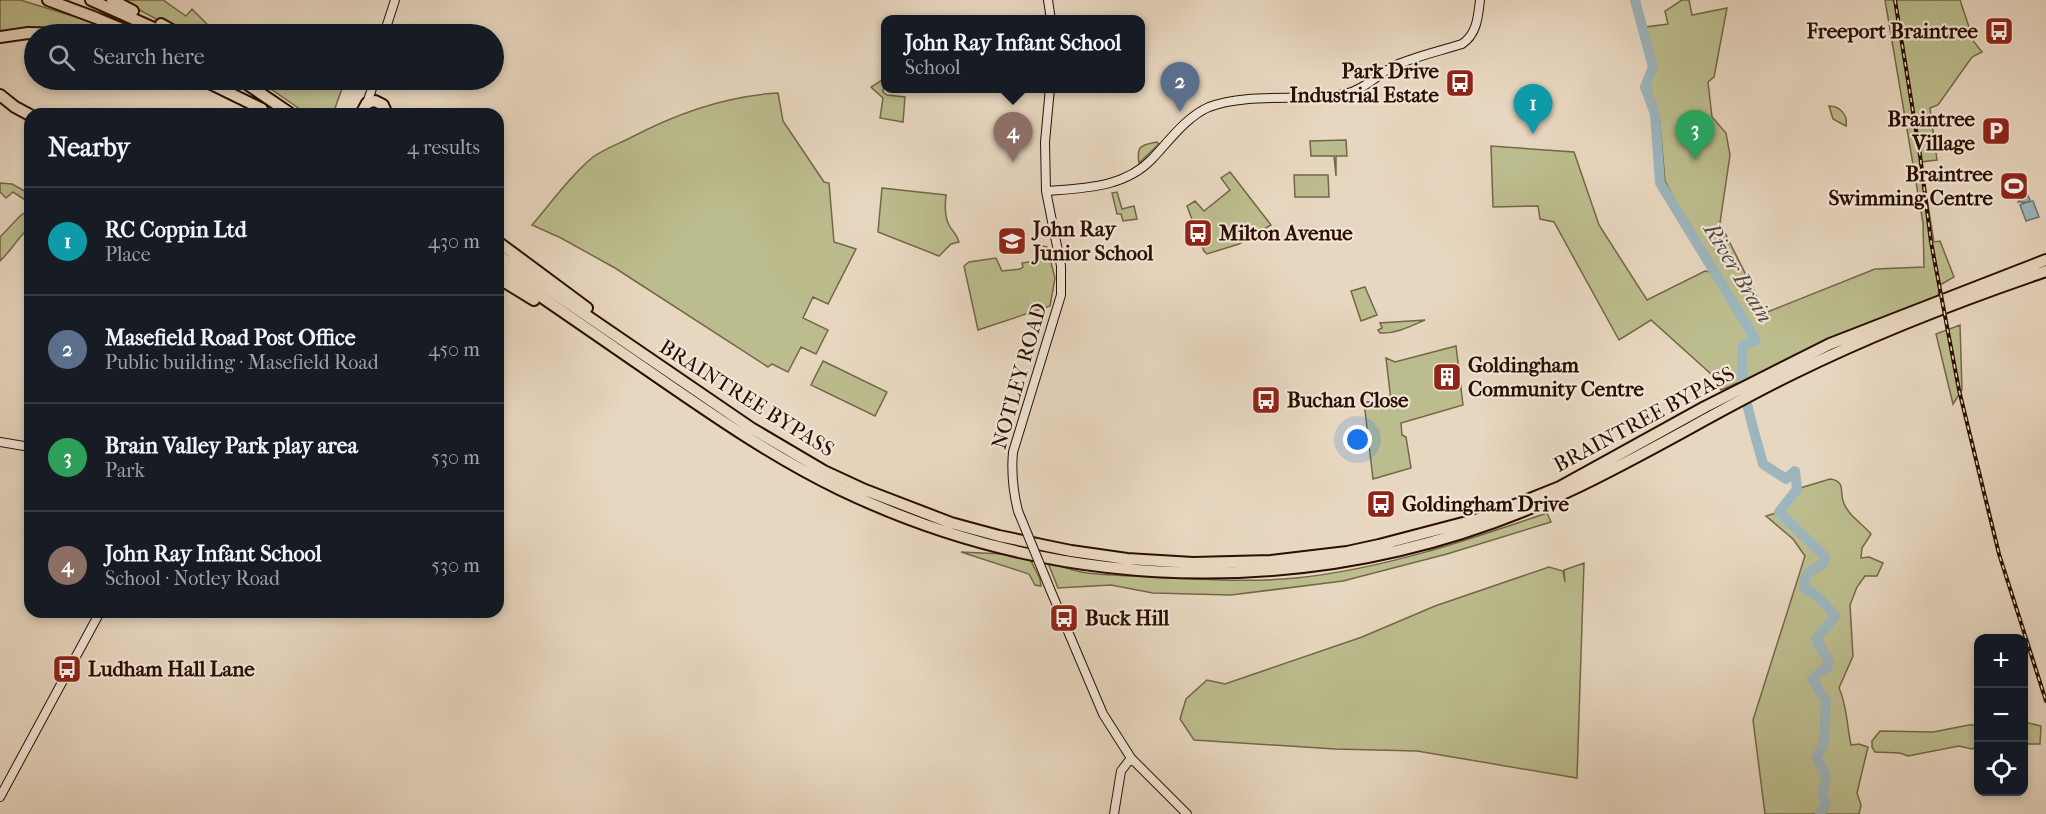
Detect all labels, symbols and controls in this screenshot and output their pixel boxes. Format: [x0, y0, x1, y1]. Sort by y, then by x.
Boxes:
popup [881, 15, 1145, 93]
bus stop icon: Freeport Braintree [1983, 15, 2015, 47]
place label: Freeport Braintree [1806, 19, 1979, 43]
search box [24, 24, 504, 90]
text: John Ray Infant School [905, 30, 1121, 56]
icon: search [45, 41, 78, 74]
text: Search here [93, 44, 205, 70]
text: School [905, 56, 961, 79]
place label: Park Drive Industrial Estate [1289, 59, 1440, 107]
pin: 2 [1160, 63, 1200, 112]
bus stop icon: Park Drive Industrial Estate [1444, 67, 1476, 99]
pin: 1 [1514, 84, 1552, 134]
place label: Braintree Village [1887, 107, 1976, 155]
pin: 3 [1676, 110, 1714, 160]
pin: 4 [994, 112, 1032, 162]
parking icon: Braintree Village [1980, 115, 2012, 147]
text: Nearby [48, 132, 130, 163]
text: 4 results [407, 136, 480, 159]
place label: Braintree Swimming Centre [1828, 162, 1994, 210]
sports icon: Braintree Swimming Centre [1998, 170, 2030, 202]
text: RC Coppin Ltd [105, 217, 247, 243]
place label: John Ray Junior School [1031, 217, 1153, 265]
bus stop icon: Milton Avenue [1182, 217, 1214, 249]
water label: River Brain [1697, 217, 1778, 328]
place label: Milton Avenue [1218, 221, 1353, 245]
school or university icon: John Ray Junior School [996, 225, 1028, 257]
text: 1 [64, 230, 71, 253]
text: 430 m [428, 230, 480, 253]
text: Place [105, 243, 151, 266]
street label: NOTLEY ROAD [987, 300, 1051, 452]
text: Masefield Road Post Office [105, 325, 356, 351]
street label: BRAINTREE BYPASS [655, 334, 839, 462]
text: 2 [62, 338, 73, 361]
text: 450 m [428, 338, 480, 361]
text: Public building · Masefield Road [105, 351, 379, 374]
place label: Goldingham Community Centre [1468, 353, 1645, 401]
building icon: Goldingham Community Centre [1431, 361, 1463, 393]
street label: BRAINTREE BYPASS [1550, 361, 1738, 477]
bus stop icon: Buchan Close [1250, 384, 1282, 416]
place label: Buchan Close [1287, 388, 1409, 412]
your location [1343, 425, 1372, 454]
text: Brain Valley Park play area [105, 433, 358, 459]
text: 3 [63, 446, 72, 469]
text: 530 m [431, 446, 480, 469]
text: Park [105, 459, 145, 482]
bus stop icon: Goldingham Drive [1365, 488, 1397, 520]
place label: Goldingham Drive [1402, 492, 1569, 516]
text: John Ray Infant School [105, 541, 322, 567]
text: 4 [62, 554, 73, 577]
text: 530 m [431, 554, 480, 577]
text: School · Notley Road [105, 567, 280, 590]
bus stop icon: Buck Hill [1048, 602, 1080, 634]
place label: Buck Hill [1085, 606, 1170, 630]
map controls [1974, 634, 2028, 796]
button: + [1974, 634, 2028, 688]
bus stop icon: Ludham Hall Lane [51, 653, 83, 685]
place label: Ludham Hall Lane [88, 657, 255, 681]
button: − [1974, 688, 2028, 742]
button: locate [1974, 742, 2028, 796]

